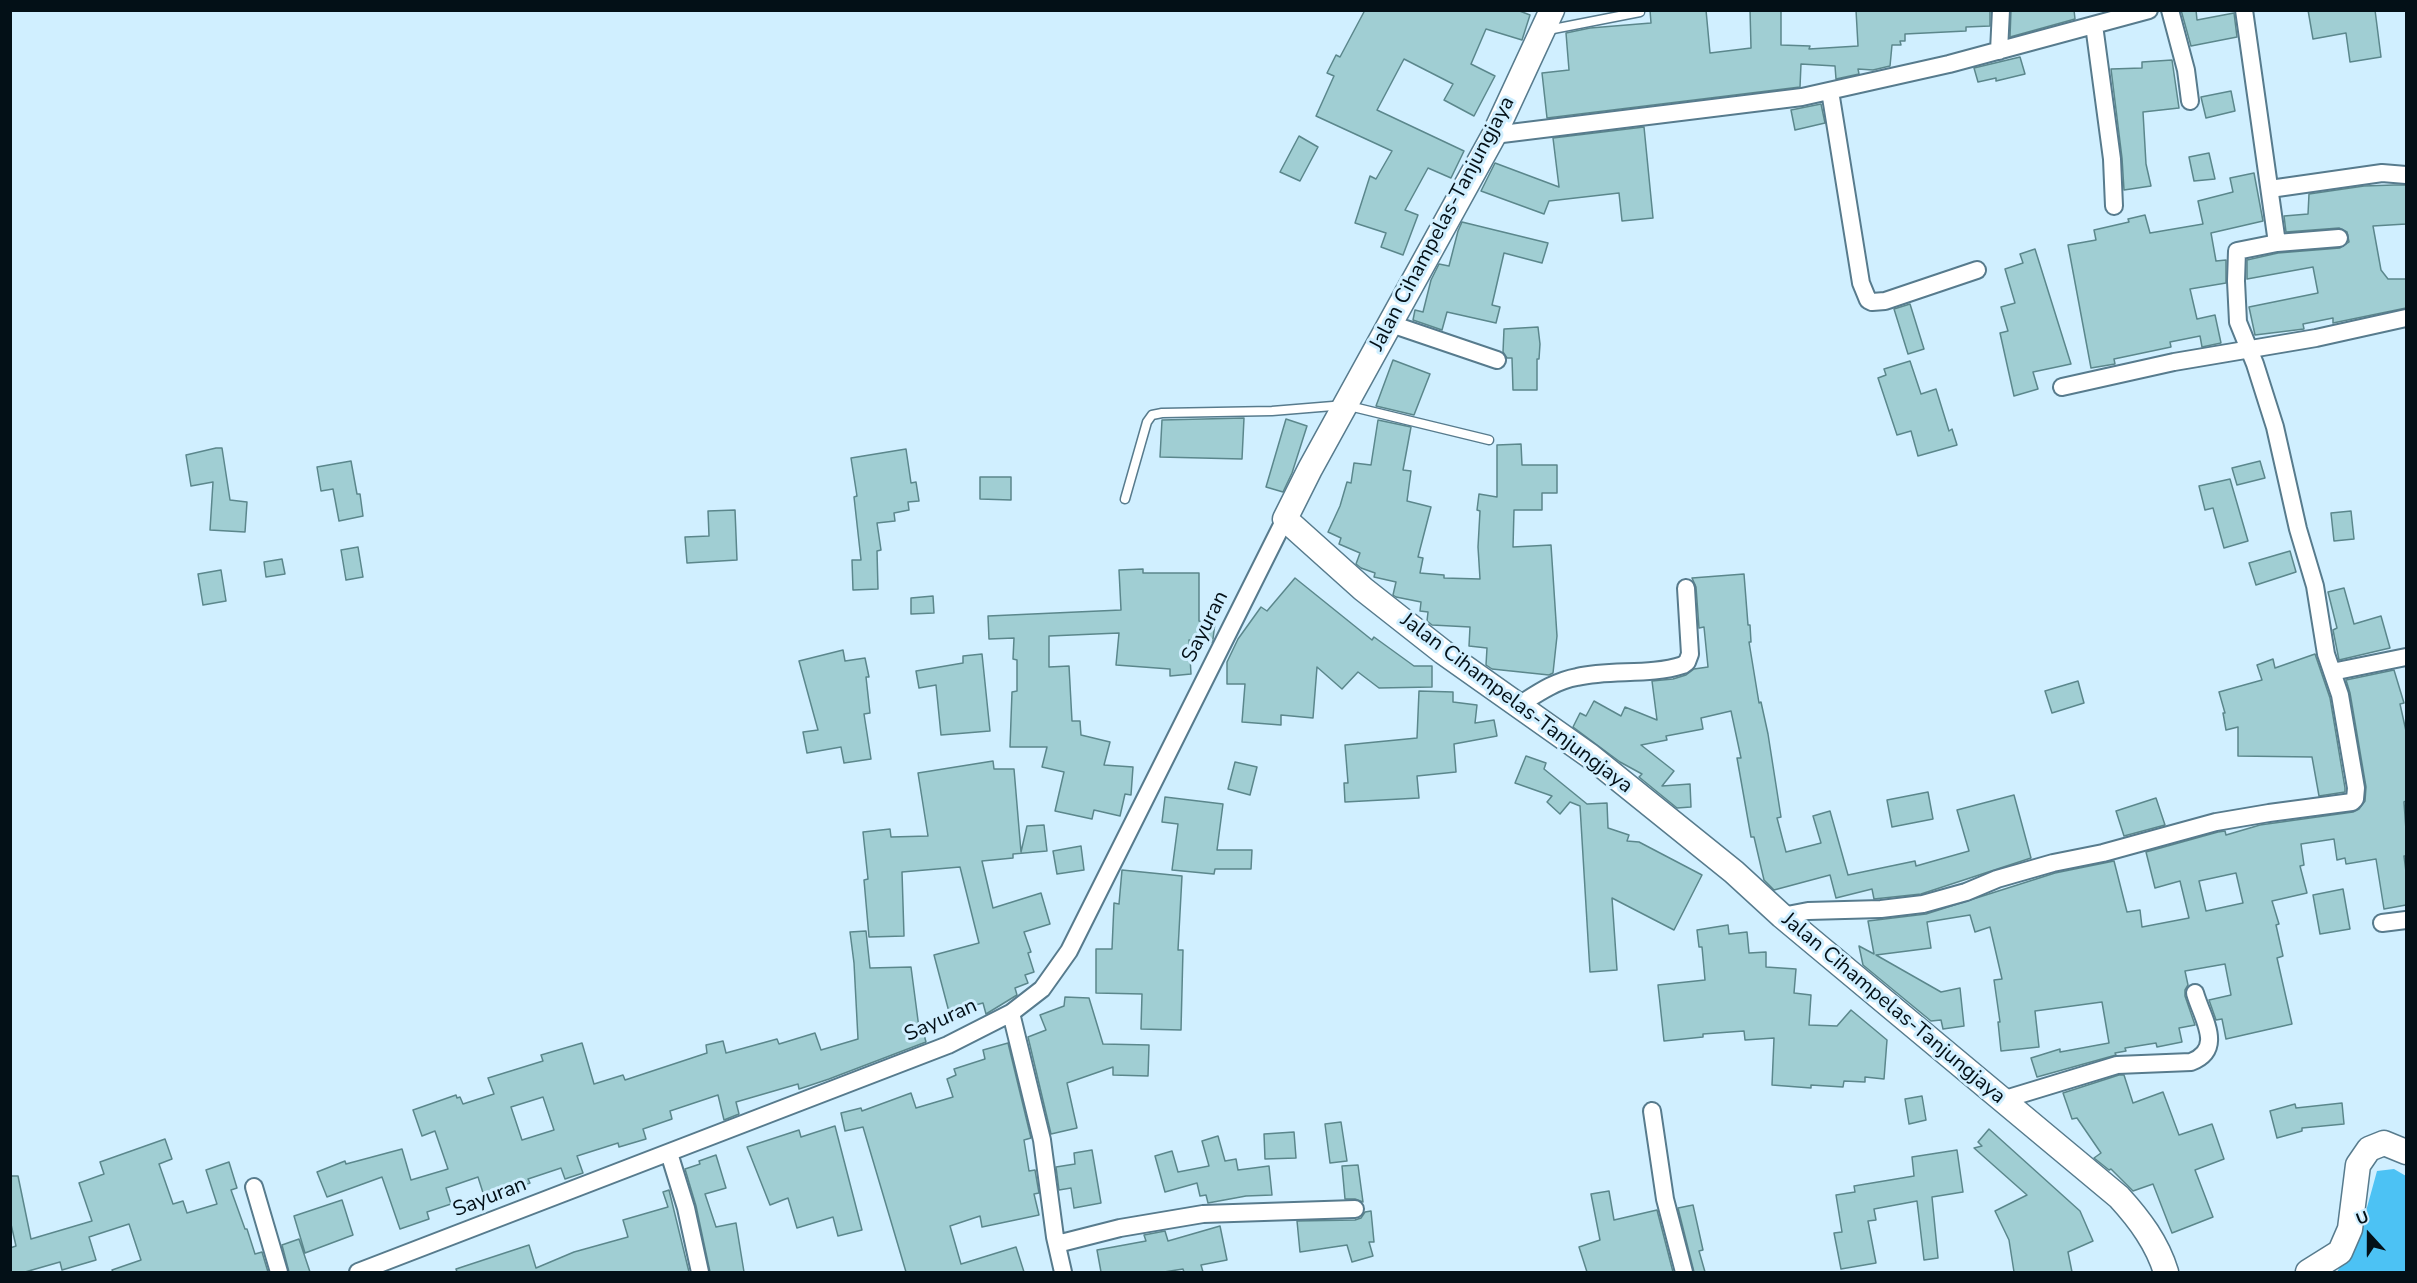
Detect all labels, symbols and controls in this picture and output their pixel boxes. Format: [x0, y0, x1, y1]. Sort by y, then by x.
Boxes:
street label: Jalan Cihampelas-Tanjungjaya [1365, 93, 1521, 355]
street label: Sayuran [1177, 587, 1235, 667]
street label: Jalan Cihampelas-Tanjungjaya [1395, 608, 1637, 800]
street label: Jalan Cihampelas-Tanjungjaya [1776, 908, 2010, 1110]
street label: Sayuran [901, 994, 981, 1048]
street label: Sayuran [450, 1172, 530, 1224]
north arrow [2339, 1205, 2399, 1265]
text: U [2353, 1206, 2372, 1231]

